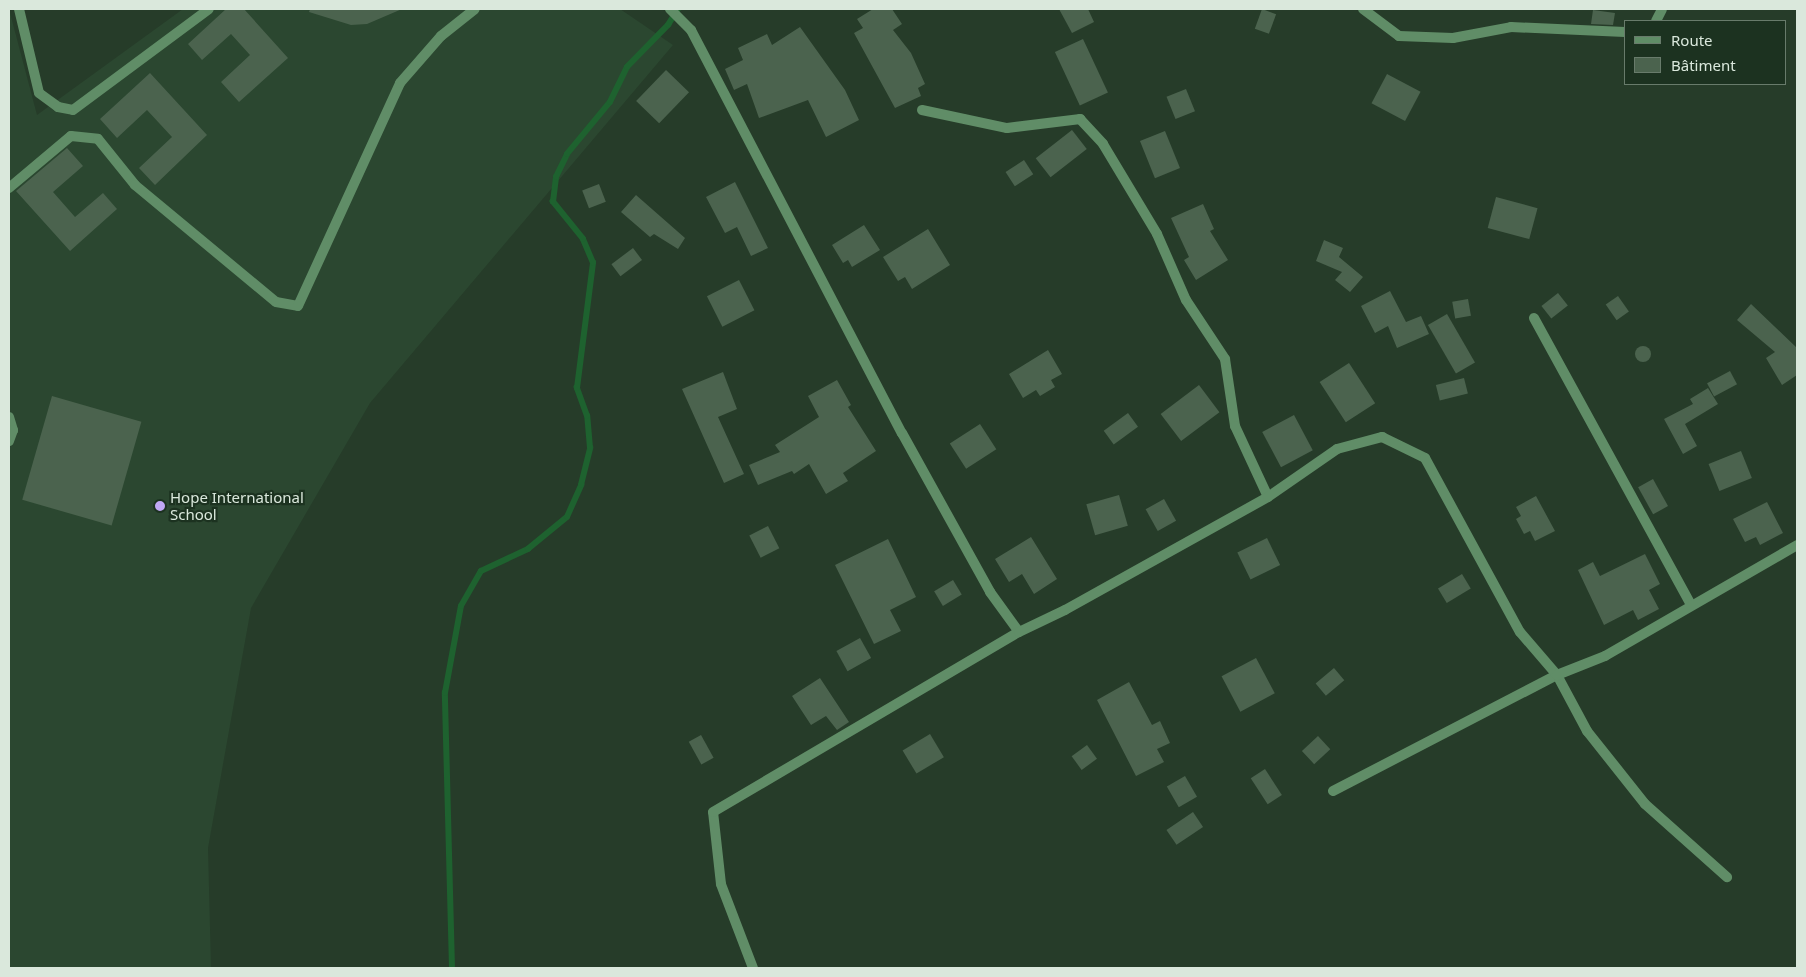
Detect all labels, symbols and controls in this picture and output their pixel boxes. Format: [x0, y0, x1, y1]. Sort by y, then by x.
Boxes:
legend [1624, 20, 1786, 85]
text: Route [1671, 30, 1713, 50]
text: Bâtiment [1671, 55, 1736, 75]
place label: Hope International School [170, 488, 304, 523]
marker: Hope International School [154, 500, 166, 512]

